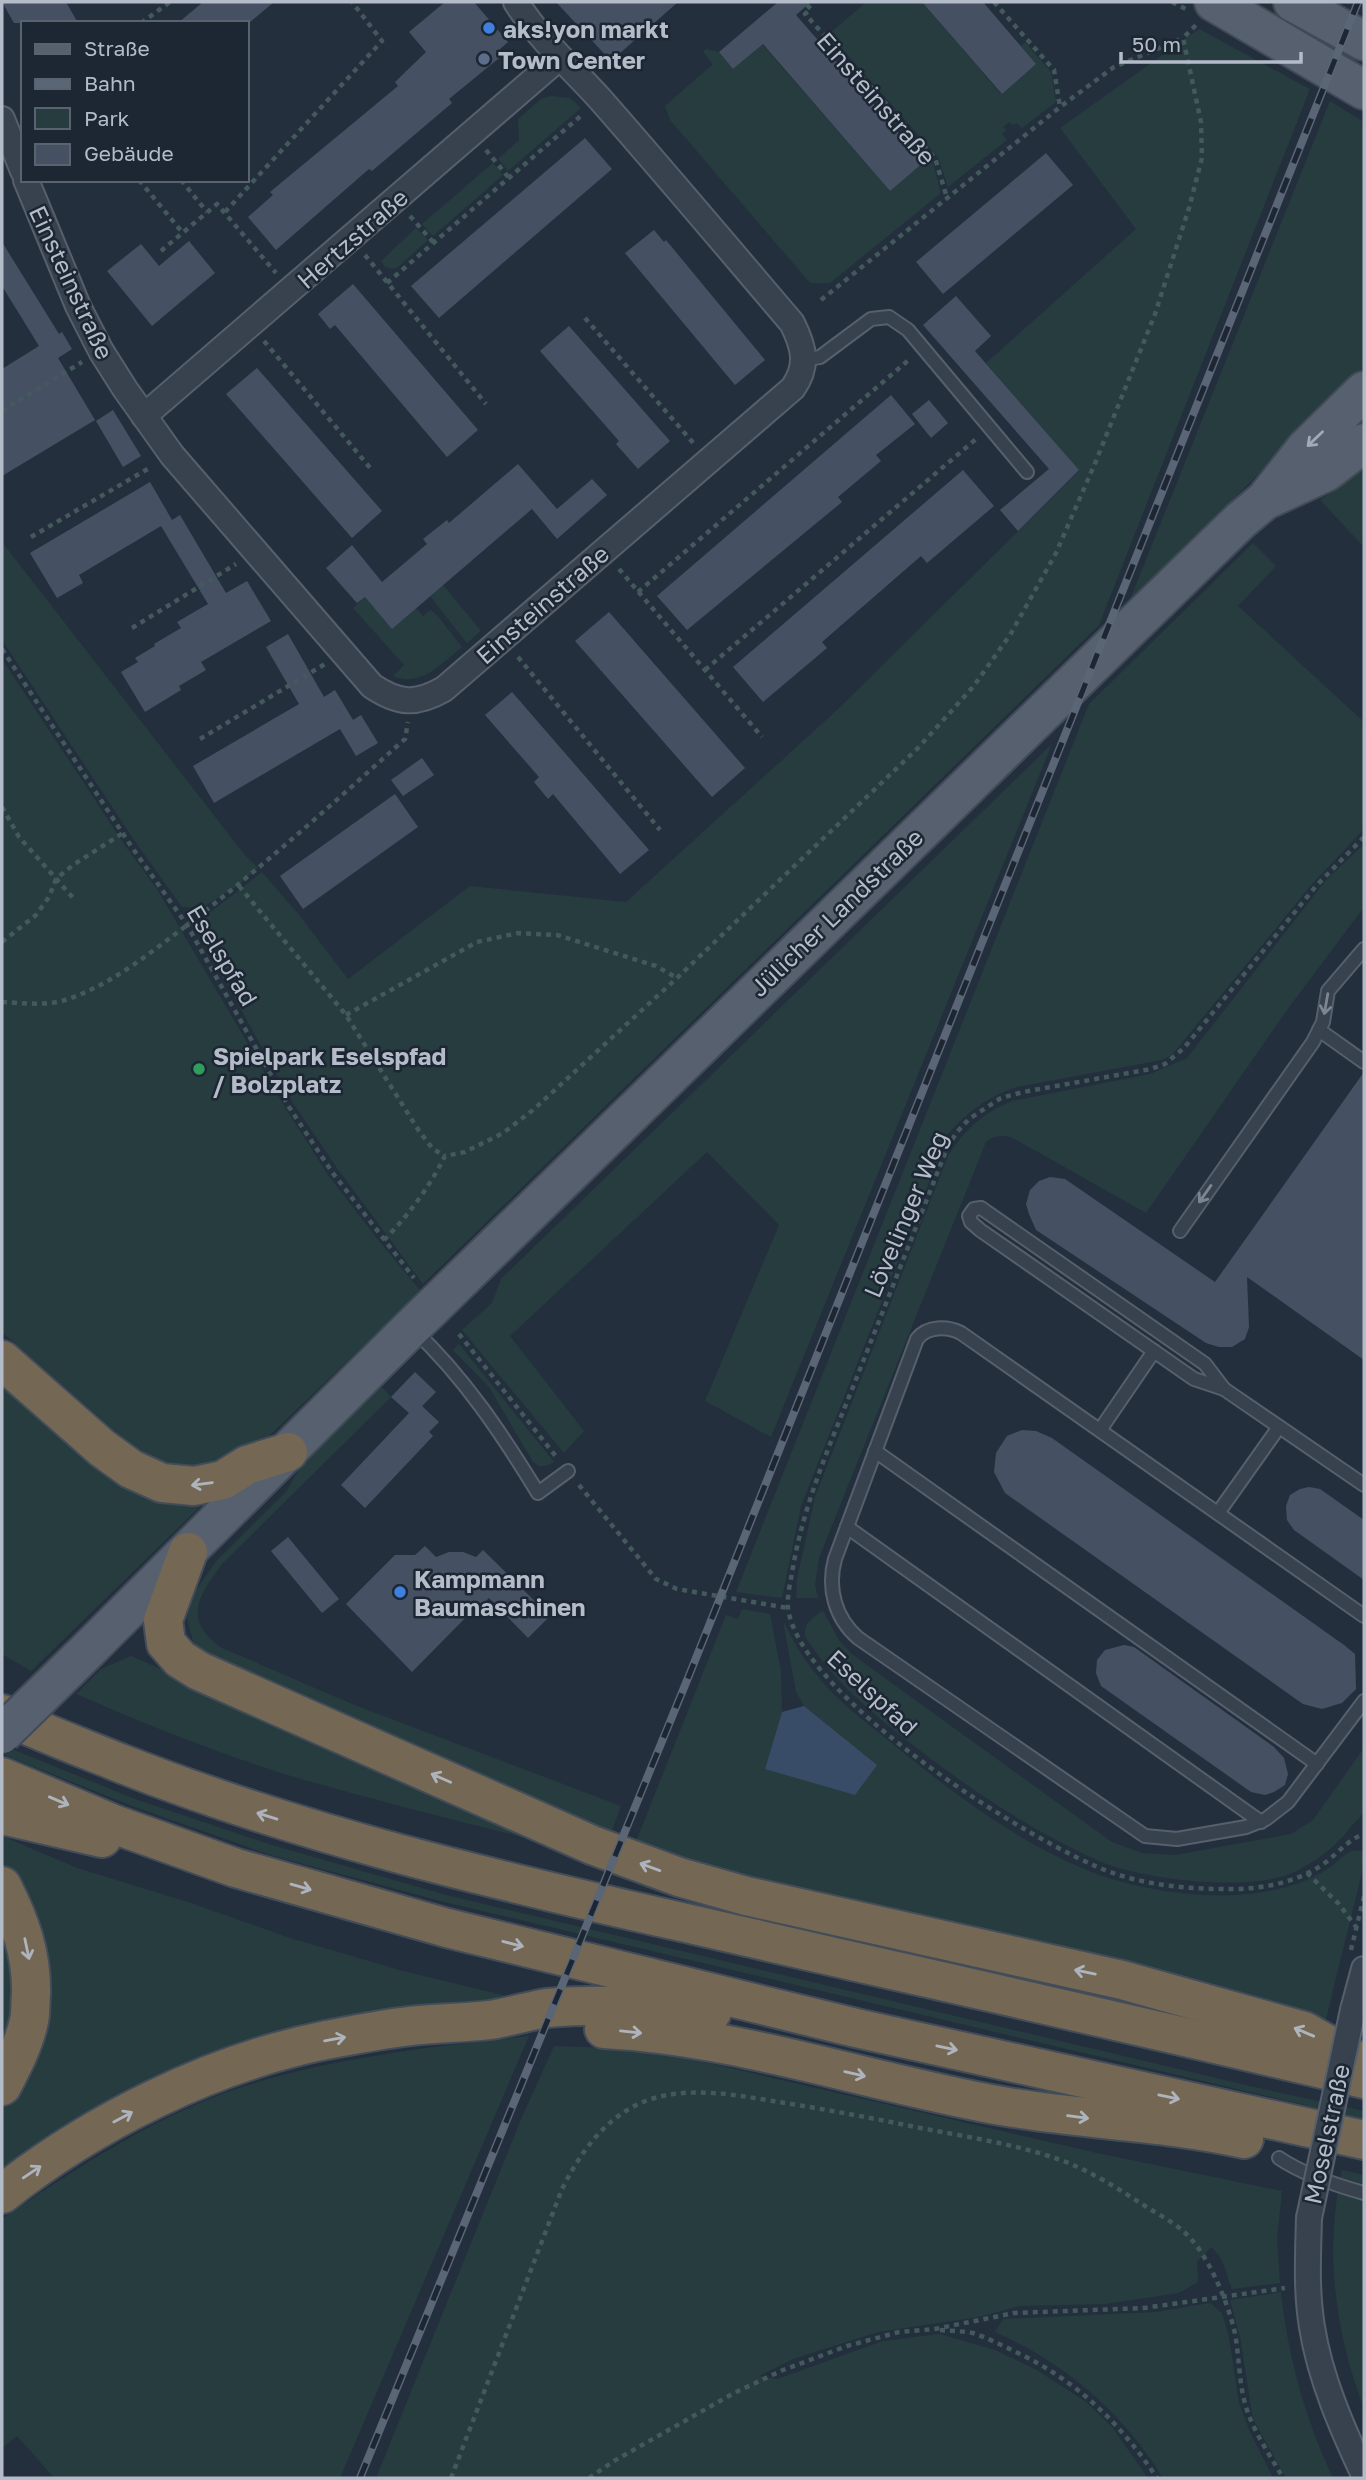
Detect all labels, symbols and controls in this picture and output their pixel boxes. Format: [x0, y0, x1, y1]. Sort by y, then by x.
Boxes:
place label: aks!yon markt [503, 14, 669, 43]
marker: aks!yon markt [481, 20, 497, 36]
legend [21, 21, 248, 182]
scale bar [1121, 21, 1301, 65]
street label: Einsteinstraße [812, 26, 942, 170]
text: 50 m [1132, 31, 1181, 57]
text: Straße [84, 35, 150, 61]
place label: Town Center [498, 45, 645, 74]
marker: Town Center [476, 51, 492, 67]
text: Bahn [84, 70, 136, 96]
text: Park [84, 105, 130, 131]
text: Gebäude [84, 140, 174, 166]
street label: Hertzstraße [291, 182, 413, 294]
street label: Einsteinstraße [24, 201, 120, 363]
one-way arrow [1307, 430, 1324, 447]
street label: Einsteinstraße [470, 539, 614, 669]
street label: Jülicher Landstraße [744, 822, 928, 1002]
street label: Eselspfad [182, 899, 264, 1011]
one-way arrow [1319, 992, 1332, 1015]
place label: Spielpark Eselspfad / Bolzplatz [213, 1041, 446, 1098]
marker: Spielpark Eselspfad / Bolzplatz [191, 1061, 207, 1077]
street label: Lövelinger Weg [857, 1126, 953, 1302]
one-way arrow [1198, 1184, 1212, 1203]
one-way arrow [191, 1477, 214, 1490]
place label: Kampmann Baumaschinen [414, 1564, 586, 1621]
marker: Kampmann Baumaschinen [392, 1584, 408, 1600]
street label: Eselspfad [822, 1643, 924, 1741]
one-way arrow [430, 1771, 452, 1784]
one-way arrow [47, 1796, 69, 1809]
one-way arrow [257, 1809, 279, 1822]
one-way arrow [640, 1859, 662, 1872]
one-way arrow [290, 1882, 312, 1895]
one-way arrow [20, 1937, 34, 1960]
one-way arrow [501, 1938, 524, 1951]
one-way arrow [1074, 1964, 1097, 1978]
one-way arrow [620, 2025, 642, 2038]
one-way arrow [1294, 2025, 1316, 2038]
one-way arrow [323, 2032, 346, 2045]
one-way arrow [935, 2042, 958, 2055]
street label: Moselstraße [1297, 2061, 1355, 2207]
one-way arrow [843, 2067, 866, 2081]
one-way arrow [1157, 2091, 1180, 2104]
one-way arrow [112, 2109, 132, 2123]
one-way arrow [1066, 2111, 1089, 2124]
one-way arrow [22, 2165, 41, 2179]

